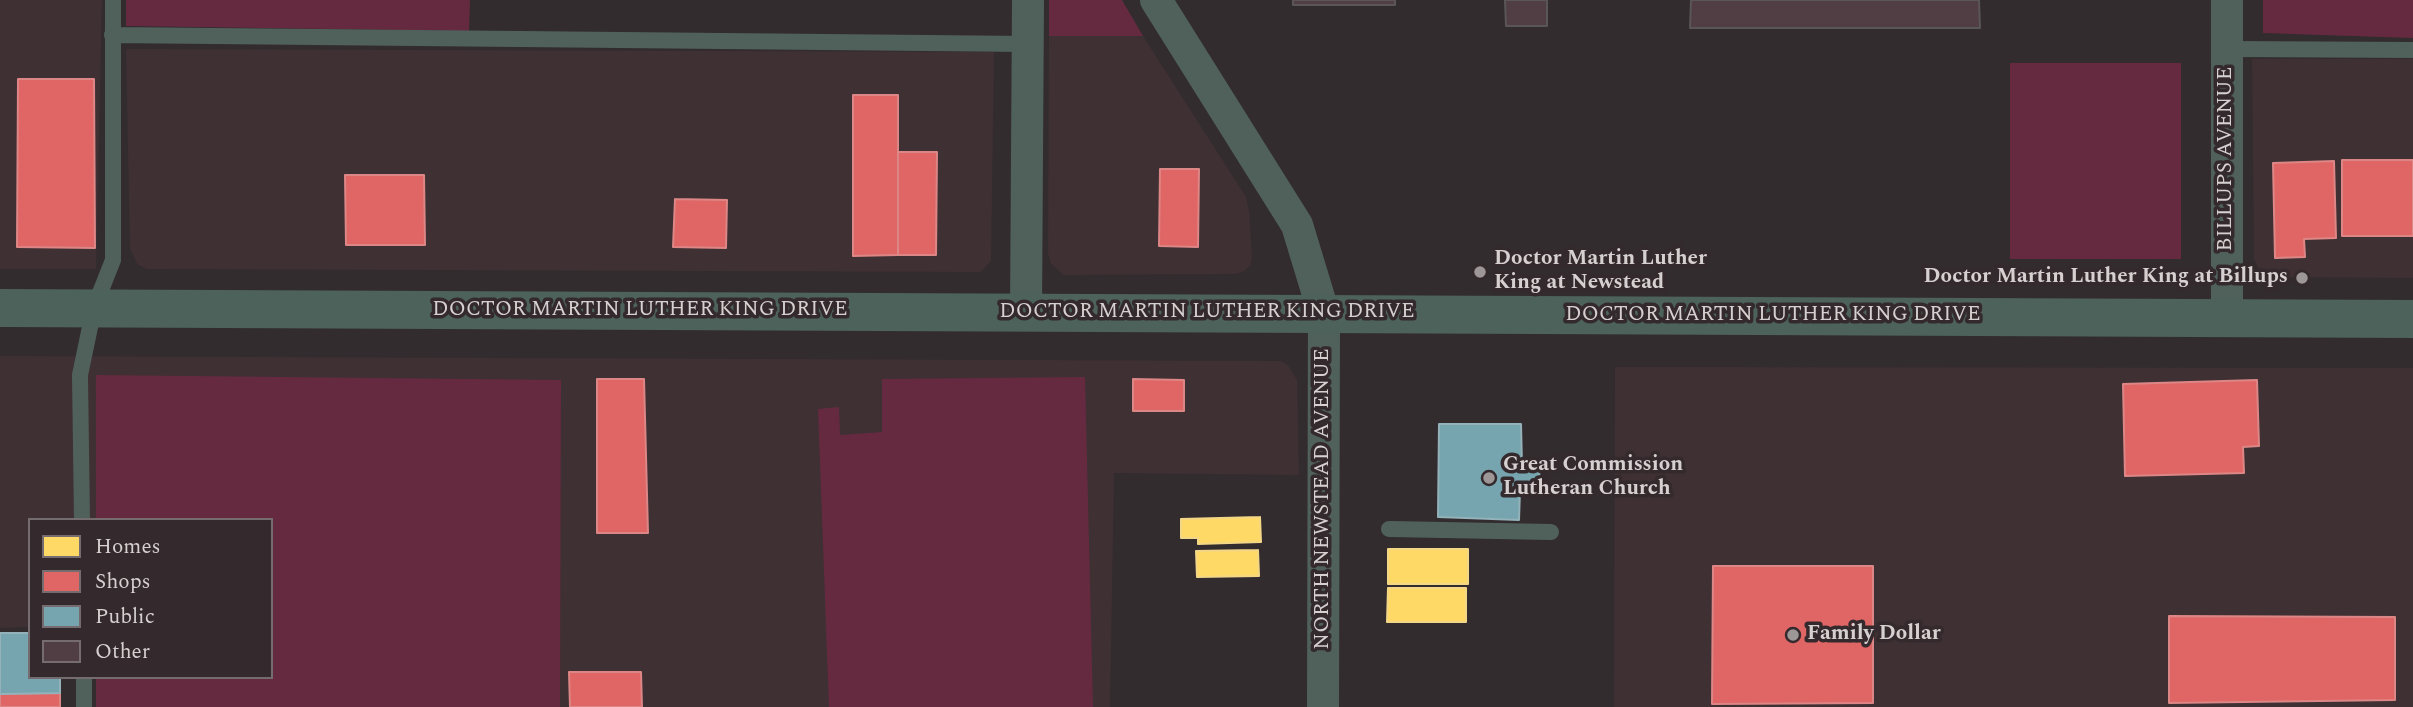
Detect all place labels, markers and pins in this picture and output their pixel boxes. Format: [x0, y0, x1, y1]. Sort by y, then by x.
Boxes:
place label: Doctor Martin Luther King at Newstead [1494, 247, 1707, 297]
marker: Doctor Martin Luther King at Newstead [1472, 264, 1488, 280]
place label: Doctor Martin Luther King at Billups [1924, 265, 2288, 291]
marker: Doctor Martin Luther King at Billups [2294, 270, 2310, 286]
place label: Great Commission Lutheran Church [1503, 453, 1683, 503]
marker: Great Commission Lutheran Church [1481, 470, 1497, 486]
place label: Family Dollar [1807, 622, 1941, 648]
marker: Family Dollar [1785, 627, 1801, 643]

